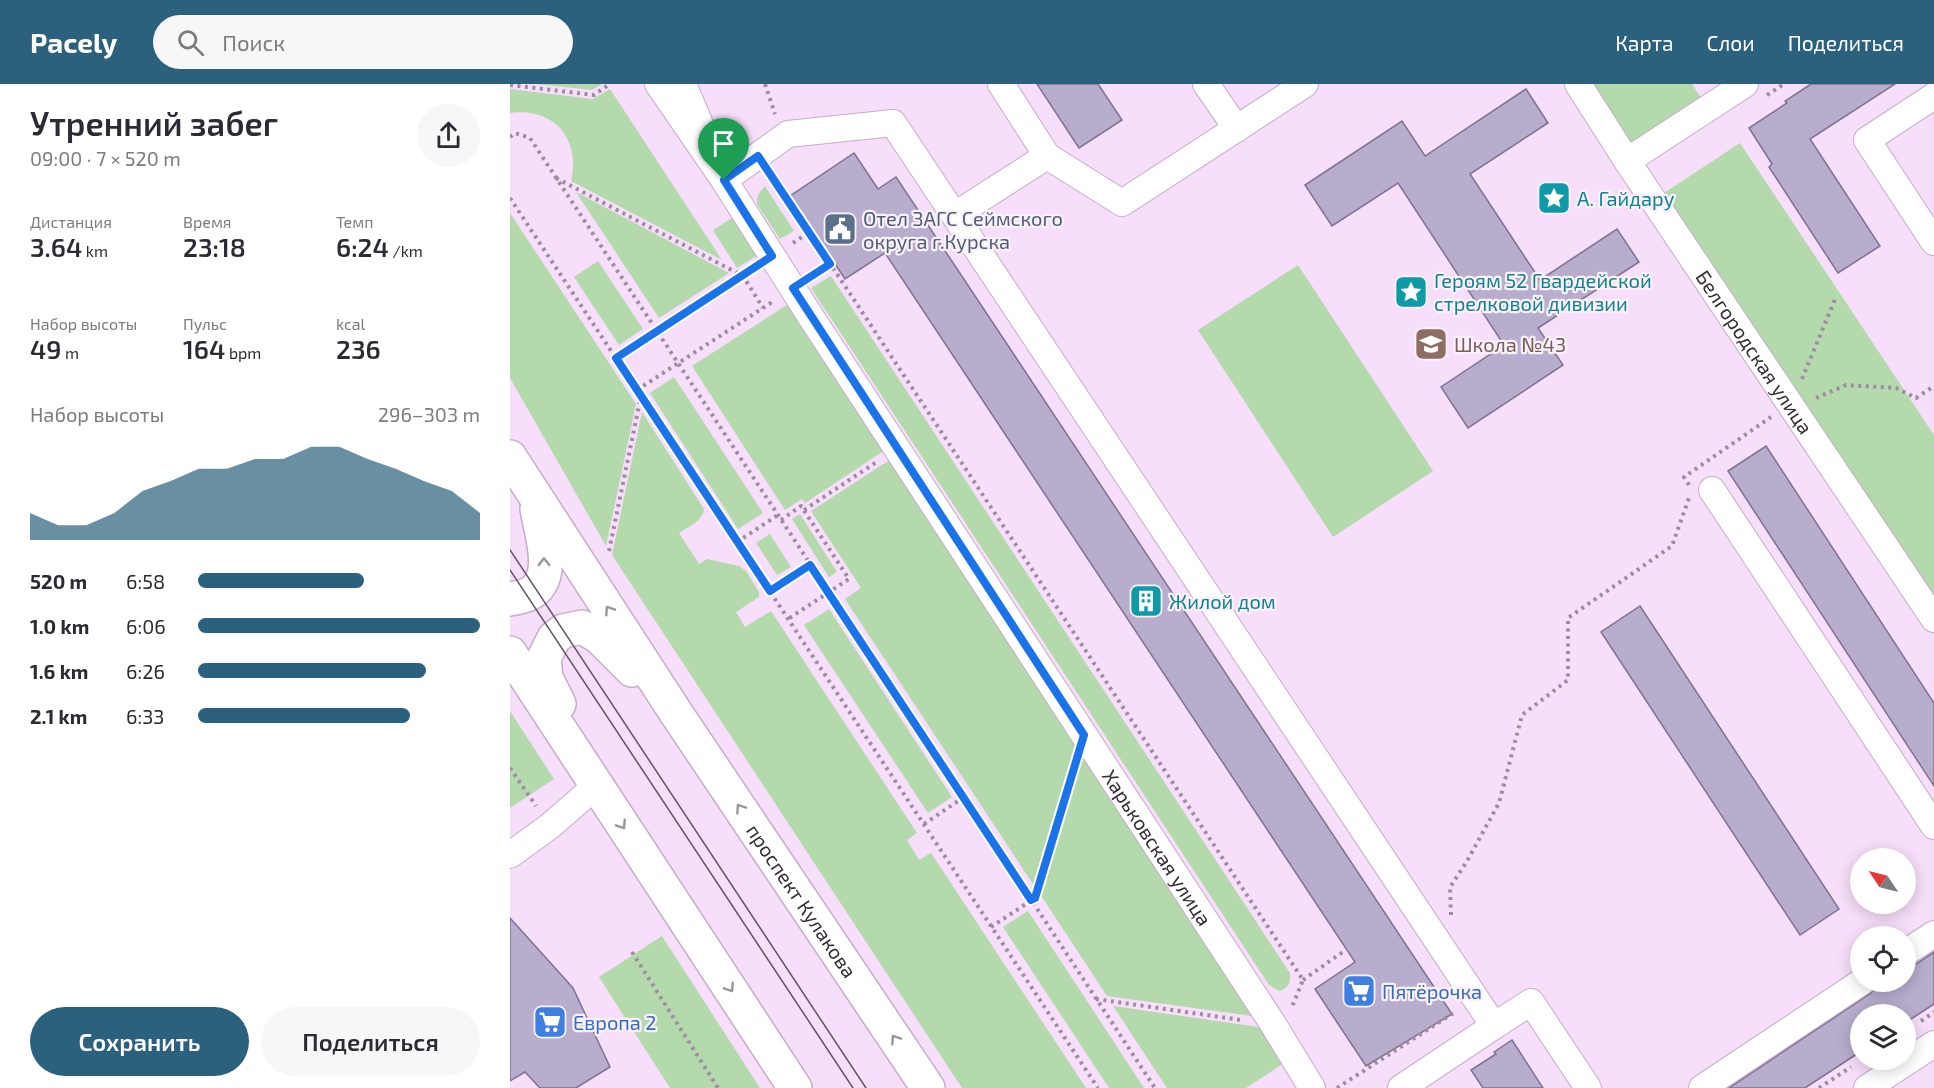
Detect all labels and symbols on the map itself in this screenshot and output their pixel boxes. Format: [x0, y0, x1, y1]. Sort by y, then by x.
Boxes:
pin [698, 118, 749, 180]
place icon: А. Гайдару [1536, 180, 1572, 216]
place label: А. Гайдару [1577, 186, 1675, 211]
place label: Отел ЗАГС Сеймского округа г.Курска [863, 206, 1063, 254]
public building icon: Отел ЗАГС Сеймского округа г.Курска [822, 211, 858, 247]
street label: Белгородская улица [1692, 265, 1818, 438]
place label: Героям 52 Гвардейской стрелковой дивизии [1434, 268, 1652, 315]
place icon: Героям 52 Гвардейской стрелковой дивизии [1393, 274, 1429, 310]
school or university icon: Школа №43 [1413, 326, 1449, 362]
place label: Школа №43 [1454, 332, 1566, 356]
one-way arrow [538, 557, 550, 566]
building icon: Жилой дом [1128, 583, 1164, 619]
place label: Жилой дом [1169, 589, 1276, 613]
one-way arrow [605, 606, 616, 617]
street label: Харьковская улица [1098, 765, 1217, 930]
one-way arrow [736, 803, 747, 814]
one-way arrow [615, 819, 627, 829]
street label: проспект Кулакова [742, 819, 862, 982]
north arrow [1850, 848, 1916, 914]
supermarket icon: Пятёрочка [1341, 973, 1377, 1009]
place label: Пятёрочка [1382, 979, 1482, 1003]
one-way arrow [722, 982, 734, 992]
supermarket icon: Европа 2 [532, 1004, 568, 1040]
place label: Европа 2 [573, 1010, 657, 1034]
one-way arrow [892, 1035, 903, 1046]

